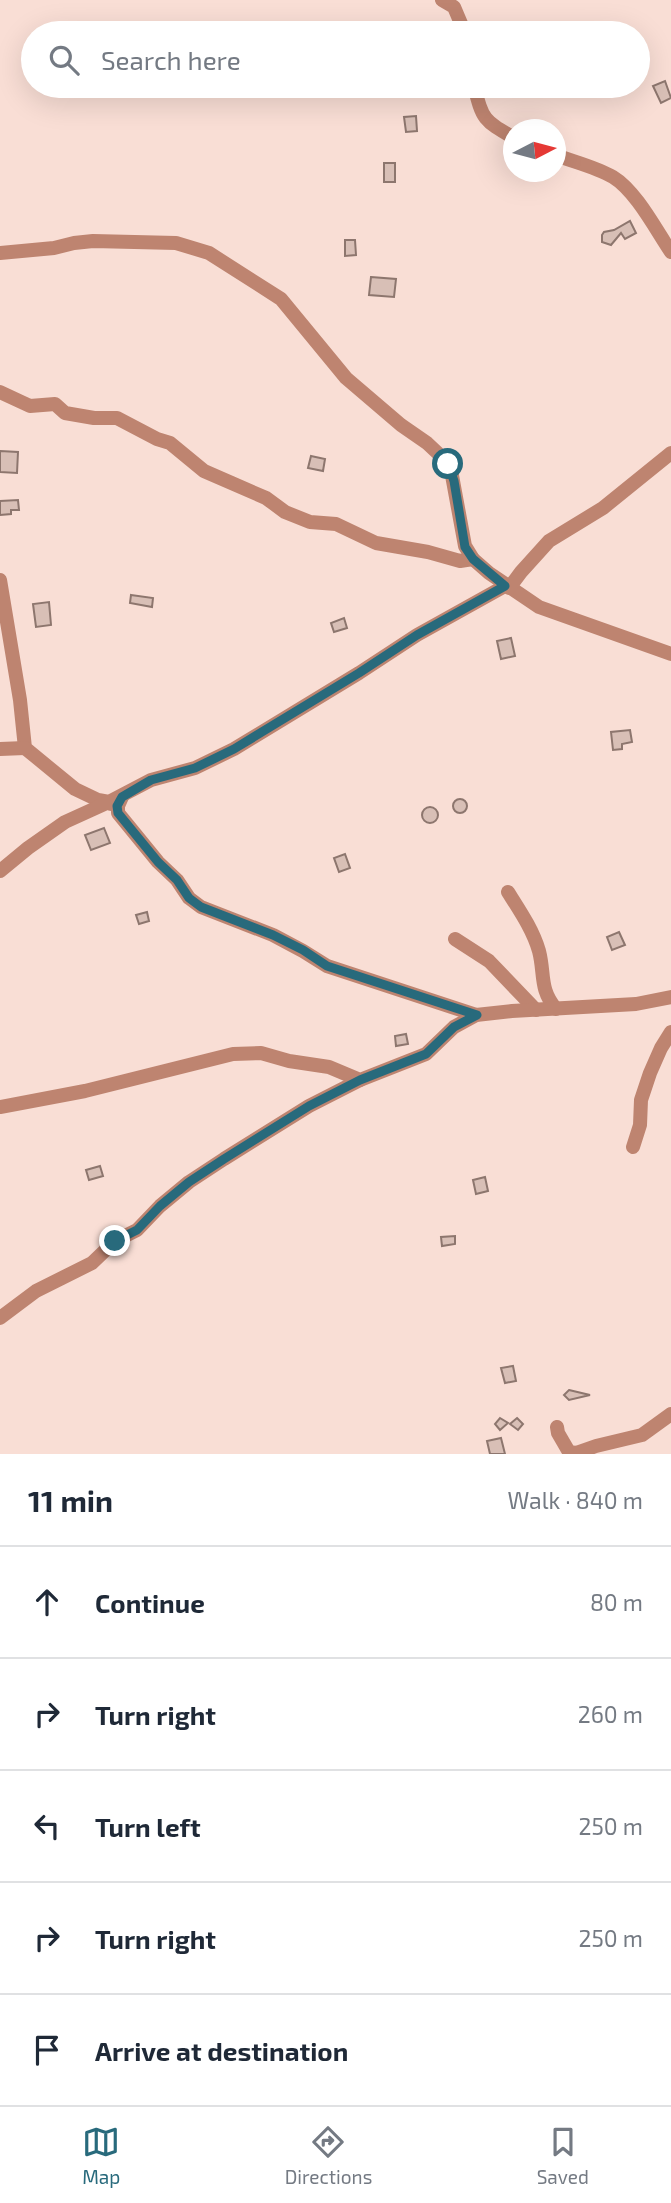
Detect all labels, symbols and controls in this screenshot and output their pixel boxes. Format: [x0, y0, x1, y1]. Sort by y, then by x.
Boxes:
search box [21, 21, 650, 98]
icon: search [45, 41, 83, 79]
text: Search here [101, 44, 241, 75]
north arrow [503, 119, 566, 182]
route start [432, 448, 463, 479]
route end [99, 1225, 130, 1256]
text: 11 min [28, 1482, 113, 1518]
text: Walk · 840 m [508, 1486, 643, 1514]
icon: ahead [28, 1583, 66, 1621]
text: Continue [95, 1587, 205, 1618]
text: 80 m [590, 1588, 643, 1616]
icon: right [28, 1695, 66, 1733]
text: Turn right [95, 1699, 216, 1730]
text: 260 m [578, 1700, 643, 1728]
icon: left [28, 1807, 66, 1845]
text: Turn left [95, 1811, 201, 1842]
text: 250 m [579, 1812, 643, 1840]
icon: right [28, 1919, 66, 1957]
text: Turn right [95, 1923, 216, 1954]
text: 250 m [579, 1924, 643, 1952]
icon: arrive [28, 2031, 66, 2069]
text: Arrive at destination [95, 2035, 348, 2066]
tab: Map [82, 2123, 120, 2188]
tab: Directions [285, 2123, 372, 2188]
tab: Saved [537, 2123, 589, 2188]

